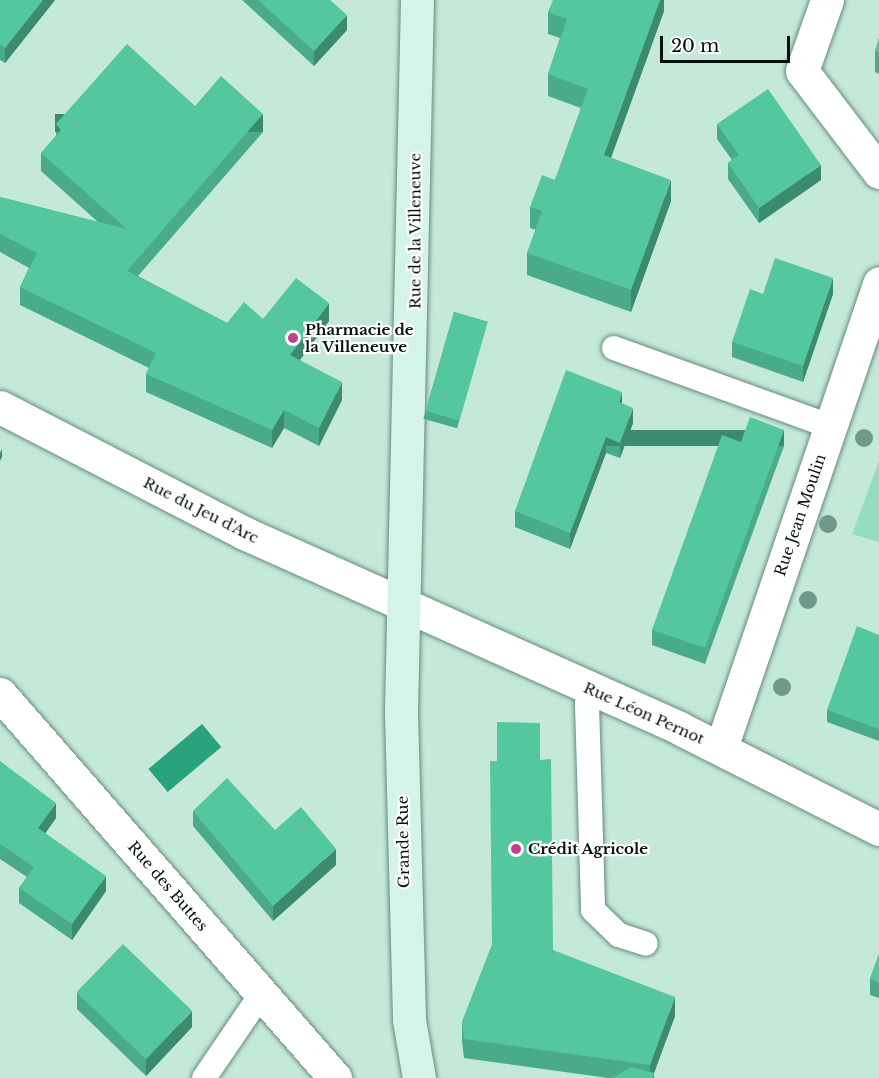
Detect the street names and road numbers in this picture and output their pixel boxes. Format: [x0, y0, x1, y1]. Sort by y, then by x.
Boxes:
street label: Rue de la Villeneuve [406, 153, 424, 309]
street label: Rue Jean Moulin [771, 452, 829, 578]
street label: Rue du Jeu d'Arc [140, 473, 262, 547]
street label: Rue Léon Pernot [581, 678, 707, 748]
street label: Grande Rue [393, 796, 413, 888]
street label: Rue des Buttes [124, 838, 212, 934]

